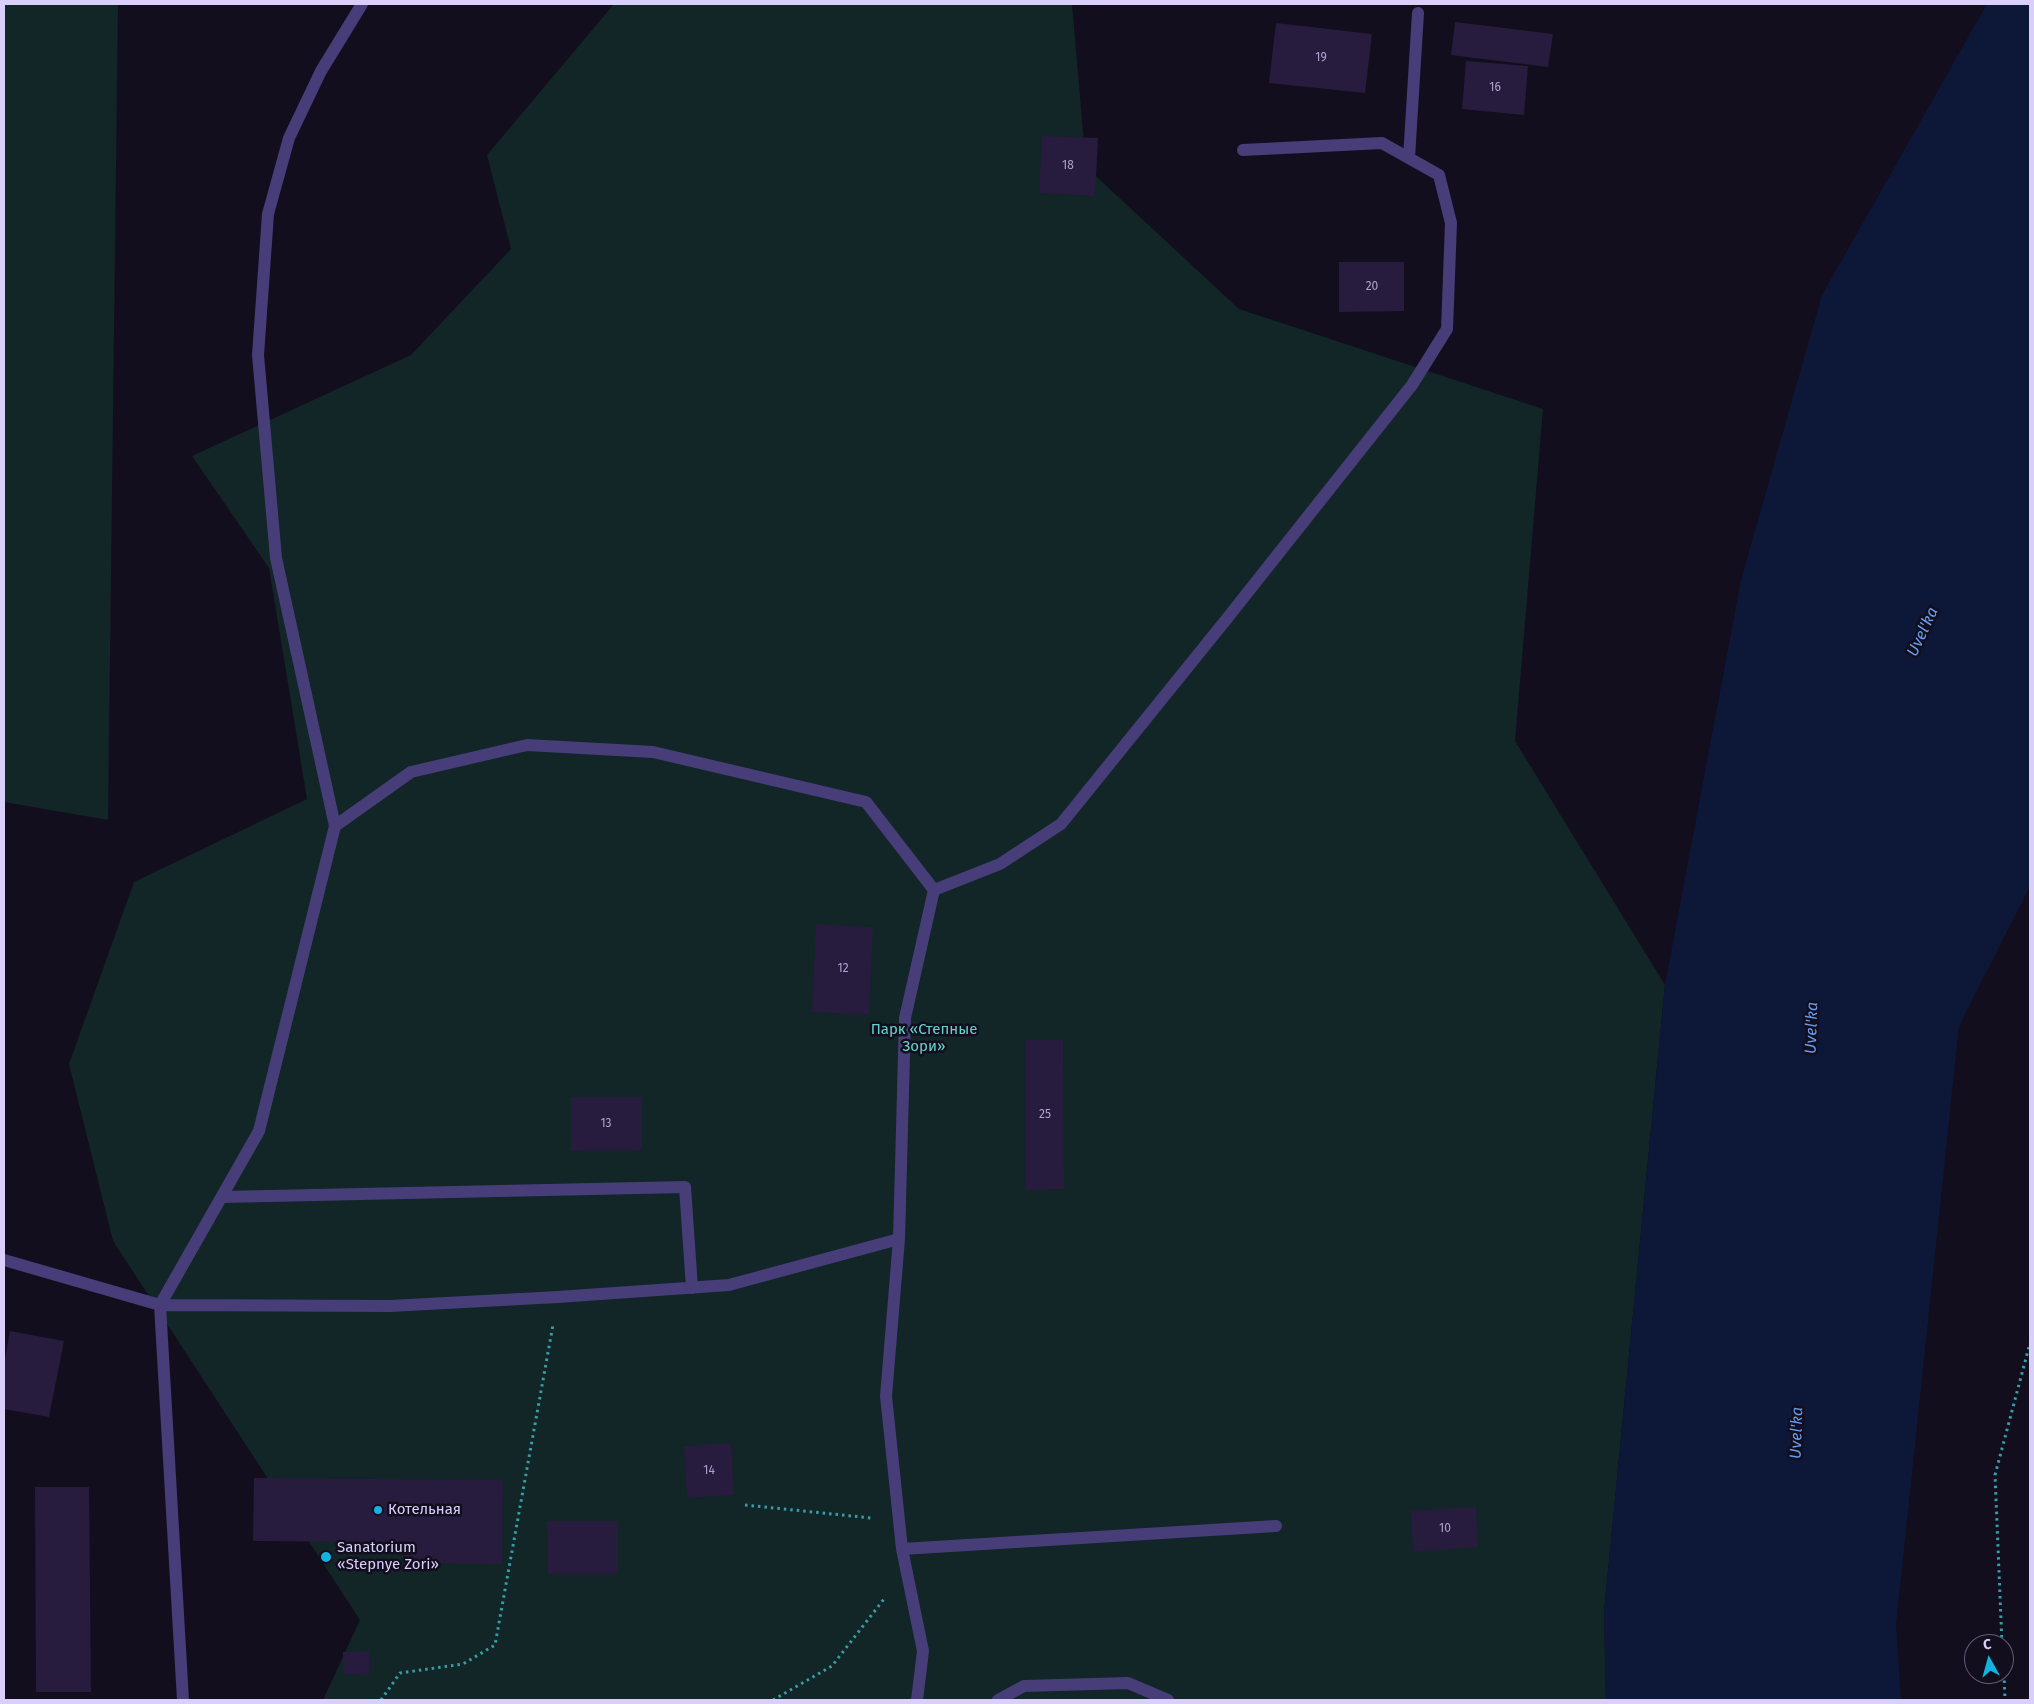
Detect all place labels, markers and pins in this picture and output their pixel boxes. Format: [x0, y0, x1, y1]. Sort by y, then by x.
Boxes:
place label: Котельная [388, 1501, 461, 1519]
marker: Котельная [372, 1504, 384, 1516]
place label: Sanatorium «Stepnye Zori» [337, 1539, 439, 1574]
marker: Sanatorium «Stepnye Zori» [319, 1550, 333, 1564]

